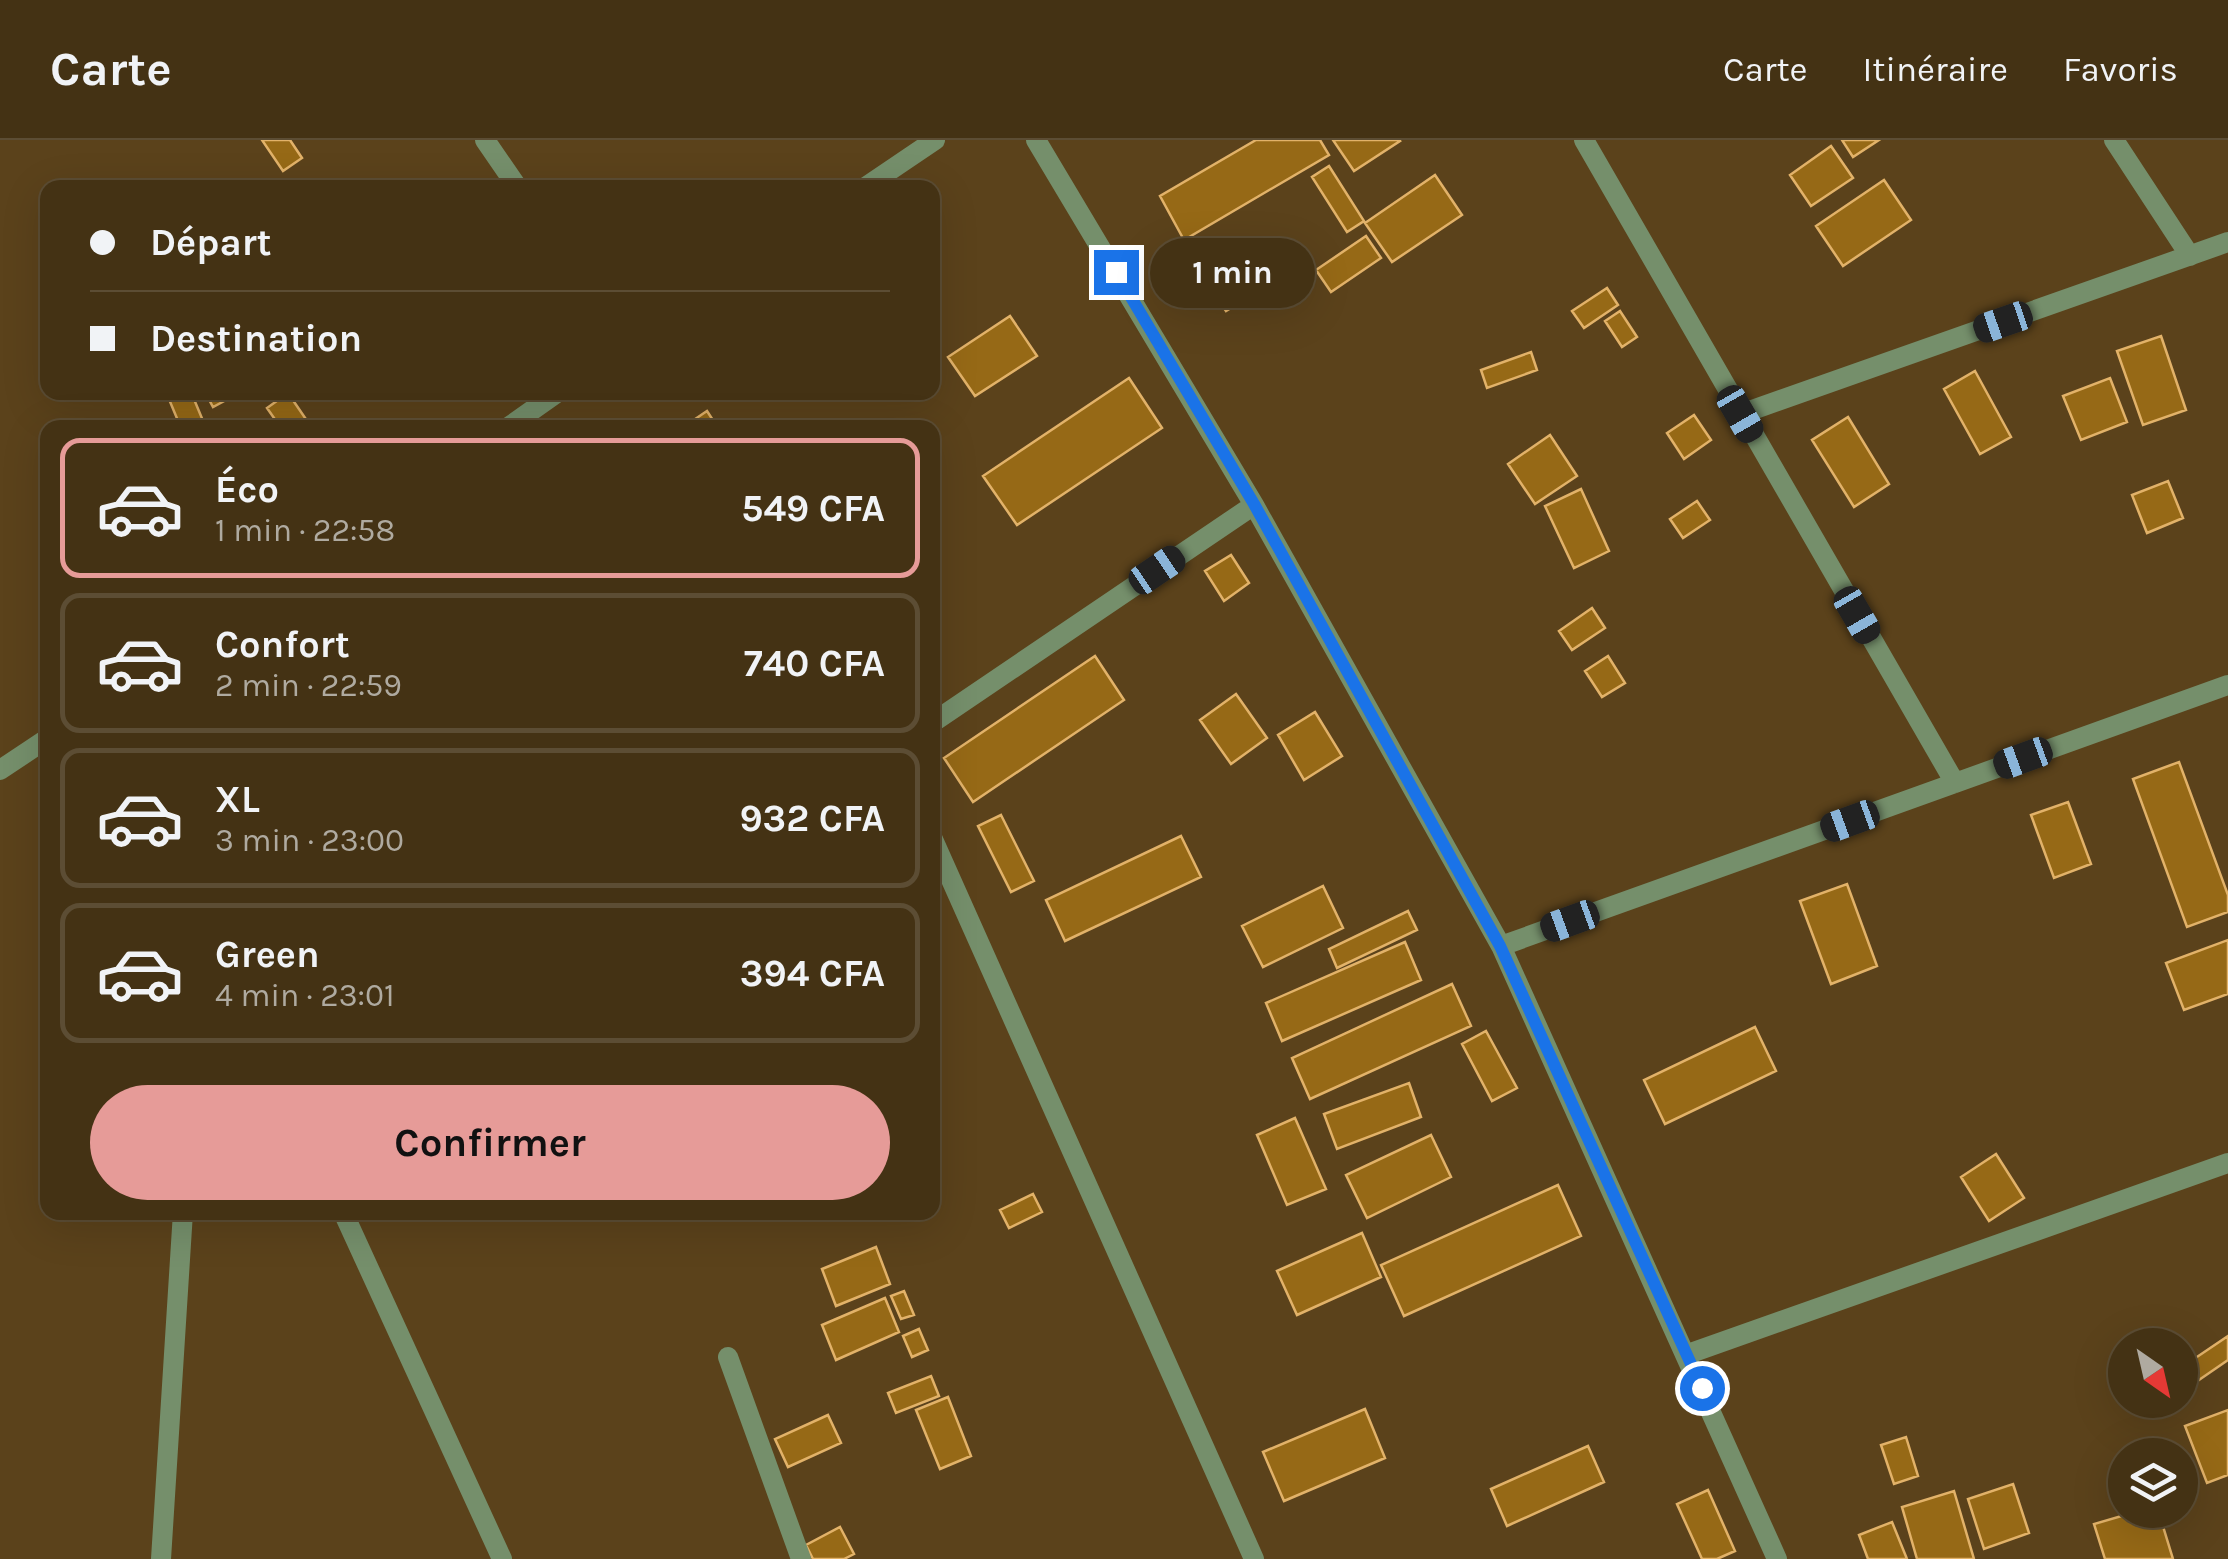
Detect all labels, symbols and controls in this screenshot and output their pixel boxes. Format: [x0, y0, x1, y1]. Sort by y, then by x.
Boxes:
text: Carte [50, 41, 172, 97]
text: Carte [1723, 49, 1808, 90]
text: Itinéraire [1863, 49, 2008, 90]
text: Favoris [2063, 49, 2178, 90]
text: Départ [150, 220, 272, 265]
callout: 1 min [1151, 237, 1316, 307]
route end [1094, 250, 1139, 295]
text: 1 min [1192, 254, 1273, 291]
car [1970, 298, 2036, 346]
text: Destination [150, 316, 362, 361]
car [1712, 381, 1768, 447]
icon: car [95, 463, 185, 553]
text: Éco [215, 467, 279, 512]
text: 549 CFA [741, 486, 885, 531]
text: 1 min · 22:58 [215, 512, 395, 549]
car [1124, 541, 1190, 599]
car [1829, 582, 1885, 648]
icon: car [95, 618, 185, 708]
text: Confort [215, 622, 350, 667]
text: 740 CFA [744, 641, 885, 686]
text: 2 min · 22:59 [215, 667, 402, 704]
car [1990, 734, 2056, 782]
icon: car [95, 773, 185, 863]
text: XL [215, 777, 260, 822]
text: 932 CFA [739, 796, 885, 841]
car [1817, 797, 1883, 845]
text: 3 min · 23:00 [215, 822, 404, 859]
car [1537, 897, 1603, 945]
icon: car [95, 928, 185, 1018]
text: Green [215, 932, 320, 977]
text: 394 CFA [740, 951, 885, 996]
text: 4 min · 23:01 [215, 977, 395, 1014]
button: Confirmer [90, 1085, 890, 1200]
north arrow [2108, 1328, 2198, 1418]
map controls [2108, 1328, 2198, 1528]
route start [1680, 1366, 1725, 1411]
button: layers [2108, 1438, 2198, 1528]

